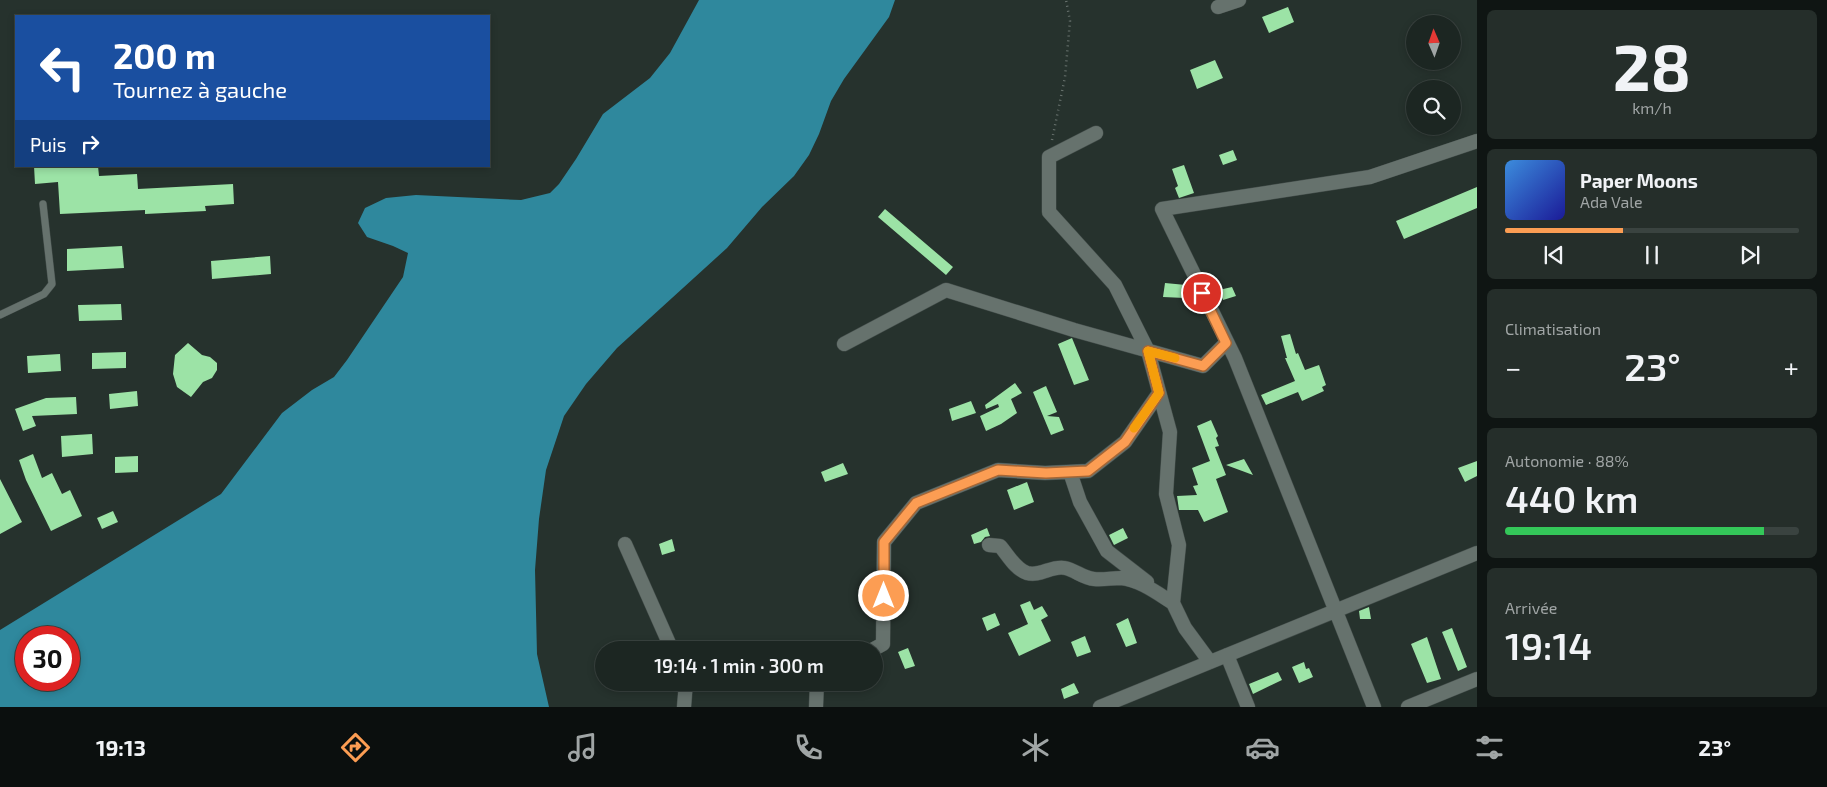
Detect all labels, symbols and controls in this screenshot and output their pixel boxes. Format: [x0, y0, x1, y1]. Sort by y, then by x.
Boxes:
north arrow [1406, 15, 1461, 70]
map controls [1406, 15, 1461, 135]
text: 28 [1613, 26, 1691, 104]
text: 200 m [113, 34, 216, 76]
icon: left [30, 35, 95, 100]
text: Tournez à gauche [113, 76, 287, 102]
button: search [1406, 80, 1461, 135]
text: km/h [1632, 98, 1672, 117]
icon: right [76, 130, 104, 158]
text: Puis [30, 133, 66, 156]
text: Paper Moons [1580, 169, 1698, 192]
text: Ada Vale [1580, 192, 1643, 211]
icon: previous [1540, 241, 1568, 269]
icon: pause [1638, 241, 1666, 269]
icon: next [1736, 241, 1764, 269]
pin [1181, 272, 1223, 314]
icon: arrive [1188, 279, 1216, 307]
text: Climatisation [1505, 319, 1601, 338]
text: 23° [1624, 343, 1681, 389]
text: − [1505, 350, 1521, 384]
text: + [1784, 350, 1799, 384]
text: Autonomie · 88% [1505, 451, 1629, 470]
text: 440 km [1505, 475, 1638, 521]
position arrow [857, 569, 909, 621]
text: Arrivée [1505, 598, 1557, 617]
text: 19:14 [1505, 622, 1592, 668]
speed limit sign: 30 [15, 626, 80, 691]
text: 19:14 · 1 min · 300 m [654, 654, 824, 677]
icon: directions [338, 730, 373, 765]
icon: music [565, 730, 600, 765]
icon: phone [791, 730, 826, 765]
icon: climate [1018, 730, 1053, 765]
icon: car [1245, 730, 1280, 765]
icon: filters [1472, 730, 1507, 765]
text: 19:13 [96, 734, 146, 760]
text: 23° [1698, 734, 1731, 760]

